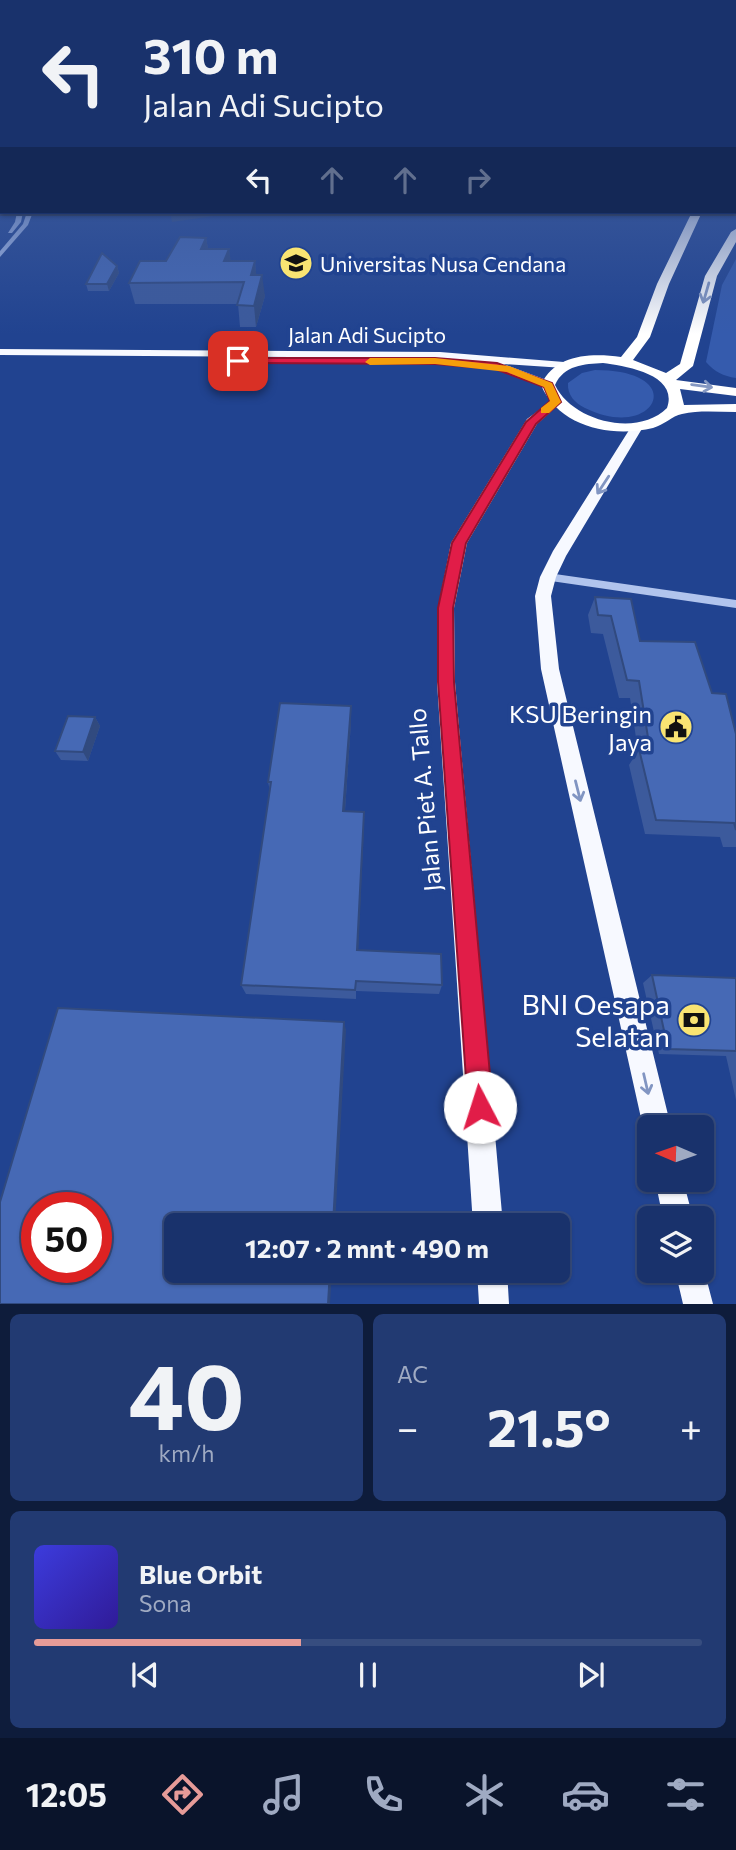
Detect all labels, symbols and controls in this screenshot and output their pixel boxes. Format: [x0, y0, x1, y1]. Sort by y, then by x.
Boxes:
text: 310 m [143, 24, 278, 84]
icon: left [28, 28, 119, 119]
text: Jalan Adi Sucipto [143, 84, 384, 124]
icon: left [240, 161, 278, 199]
icon: ahead [313, 161, 351, 199]
icon: ahead [386, 161, 424, 199]
icon: right [459, 161, 497, 199]
school or university icon: Universitas Nusa Cendana [277, 244, 315, 282]
place label: Universitas Nusa Cendana [320, 251, 566, 276]
one-way arrow [699, 282, 712, 304]
street label: Jalan Adi Sucipto [288, 322, 446, 347]
pin [208, 331, 268, 391]
icon: arrive [219, 342, 257, 380]
one-way arrow [691, 380, 713, 393]
one-way arrow [596, 475, 610, 495]
place label: KSU Beringin Jaya [509, 699, 652, 756]
street label: Jalan Piet A. Tallo [402, 707, 446, 893]
public building icon: KSU Beringin Jaya [657, 708, 695, 746]
one-way arrow [572, 780, 585, 802]
place label: BNI Oesapa Selatan [521, 987, 670, 1053]
bank icon: BNI Oesapa Selatan [675, 1001, 713, 1039]
position arrow [443, 1070, 517, 1144]
one-way arrow [640, 1072, 654, 1095]
north arrow [637, 1115, 714, 1192]
map controls [637, 1115, 714, 1283]
speed limit sign: 50 [21, 1192, 112, 1283]
button: layers [637, 1206, 714, 1283]
text: 12:07 · 2 mnt · 490 m [245, 1232, 489, 1263]
text: 40 [128, 1337, 245, 1449]
text: AC [397, 1360, 428, 1388]
text: 21.5° [487, 1394, 611, 1458]
text: − [397, 1403, 419, 1450]
text: + [680, 1403, 702, 1450]
text: km/h [159, 1439, 214, 1467]
text: Blue Orbit [139, 1558, 262, 1589]
text: Sona [139, 1589, 191, 1617]
icon: previous [126, 1656, 164, 1694]
icon: pause [349, 1656, 387, 1694]
icon: next [572, 1656, 610, 1694]
icon: directions [158, 1770, 207, 1819]
icon: music [259, 1770, 308, 1819]
icon: phone [359, 1770, 408, 1819]
icon: climate [460, 1770, 509, 1819]
icon: car [561, 1770, 610, 1819]
icon: filters [661, 1770, 710, 1819]
text: 12:05 [26, 1774, 107, 1814]

